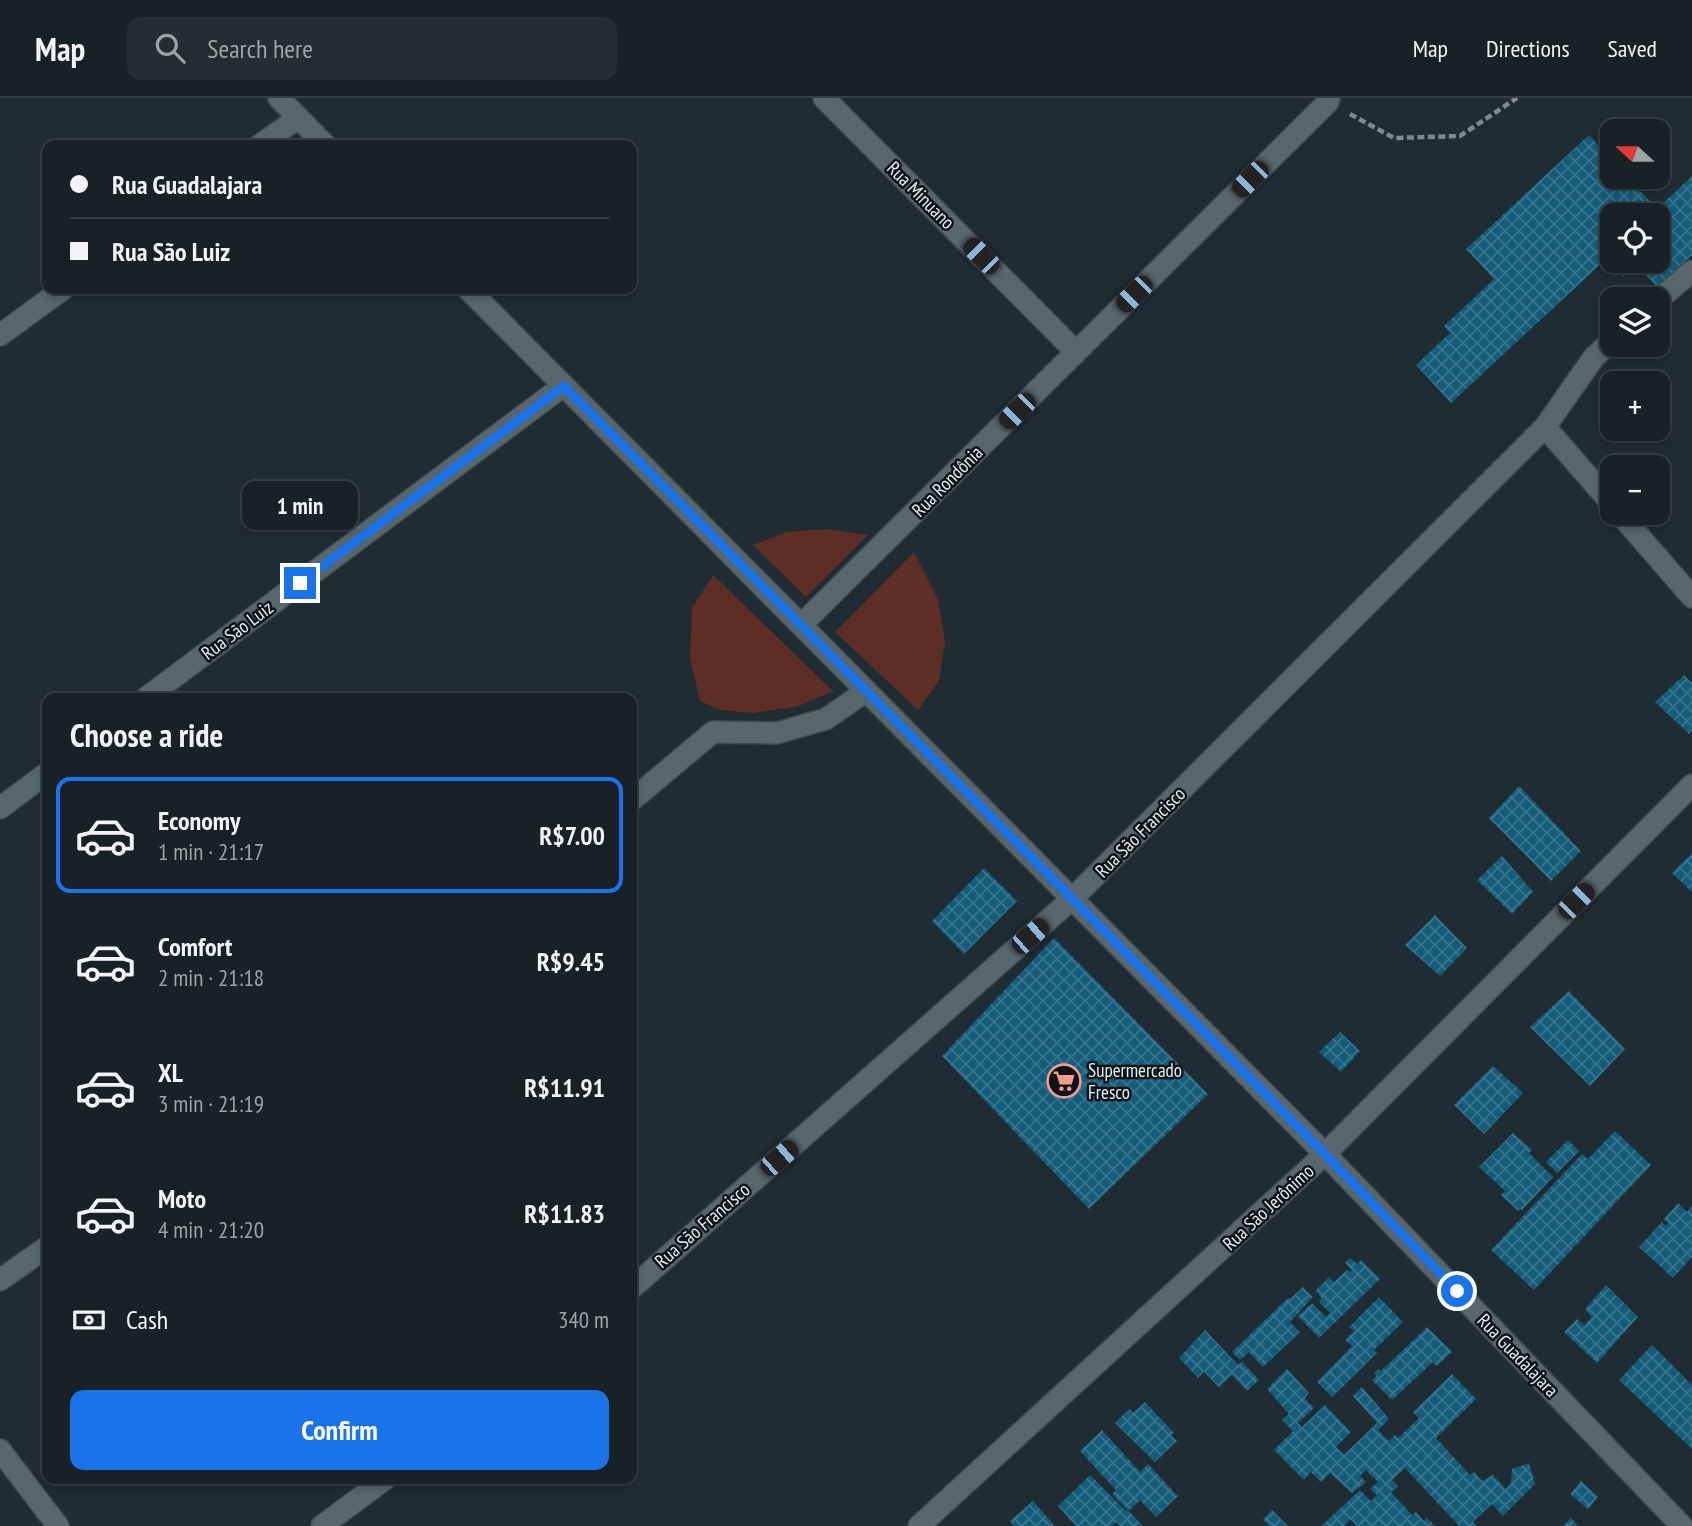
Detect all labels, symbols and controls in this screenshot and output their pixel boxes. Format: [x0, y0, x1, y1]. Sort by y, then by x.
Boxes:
search box [127, 17, 617, 80]
text: Map [35, 27, 85, 70]
icon: search [151, 29, 189, 67]
text: Search here [207, 32, 313, 65]
text: Map [1413, 33, 1448, 64]
text: Directions [1486, 33, 1570, 64]
text: Saved [1608, 33, 1657, 64]
north arrow [1600, 119, 1670, 189]
map controls [1600, 119, 1670, 525]
street label: Rua Minuano [882, 156, 960, 234]
car [1228, 157, 1273, 201]
text: Rua Guadalajara [112, 168, 262, 201]
button: locate [1600, 203, 1670, 273]
car [959, 234, 1004, 278]
text: Rua São Luiz [112, 235, 230, 268]
car [1112, 272, 1157, 316]
button: layers [1600, 287, 1670, 357]
button: + [1600, 371, 1670, 441]
car [995, 389, 1040, 433]
street label: Rua Rondônia [907, 441, 987, 521]
button: − [1600, 455, 1670, 525]
callout: 1 min [242, 482, 358, 531]
text: 1 min [277, 491, 323, 520]
route end [284, 567, 316, 599]
street label: Rua São Luiz [196, 595, 278, 665]
text: Choose a ride [70, 714, 223, 756]
street label: Rua São Francisco [1090, 782, 1190, 882]
icon: car [74, 804, 137, 867]
text: Economy [158, 804, 240, 837]
text: R$7.00 [539, 819, 605, 852]
text: 1 min · 21:17 [158, 837, 264, 866]
car [1554, 879, 1599, 923]
car [1008, 914, 1053, 958]
icon: car [74, 930, 137, 993]
text: Comfort [158, 930, 232, 963]
text: R$9.45 [537, 945, 605, 978]
text: 2 min · 21:18 [158, 963, 264, 992]
icon: car [74, 1056, 137, 1119]
text: XL [158, 1056, 183, 1089]
place label: Supermercado Fresco [1088, 1058, 1182, 1104]
supermarket icon: Supermercado Fresco [1045, 1062, 1083, 1100]
text: R$11.91 [524, 1071, 605, 1104]
text: 3 min · 21:19 [158, 1089, 264, 1118]
car [757, 1136, 802, 1180]
street label: Rua São Jerônimo [1217, 1159, 1319, 1255]
street label: Rua São Francisco [650, 1177, 754, 1273]
icon: car [74, 1182, 137, 1245]
text: Moto [158, 1182, 206, 1215]
text: R$11.83 [524, 1197, 605, 1230]
text: 4 min · 21:20 [158, 1215, 264, 1244]
route start [1441, 1275, 1473, 1307]
icon: cash [70, 1301, 108, 1339]
text: Cash [126, 1303, 168, 1336]
text: 340 m [558, 1305, 609, 1334]
street label: Rua Guadalajara [1472, 1308, 1564, 1402]
button: Confirm [70, 1390, 609, 1470]

